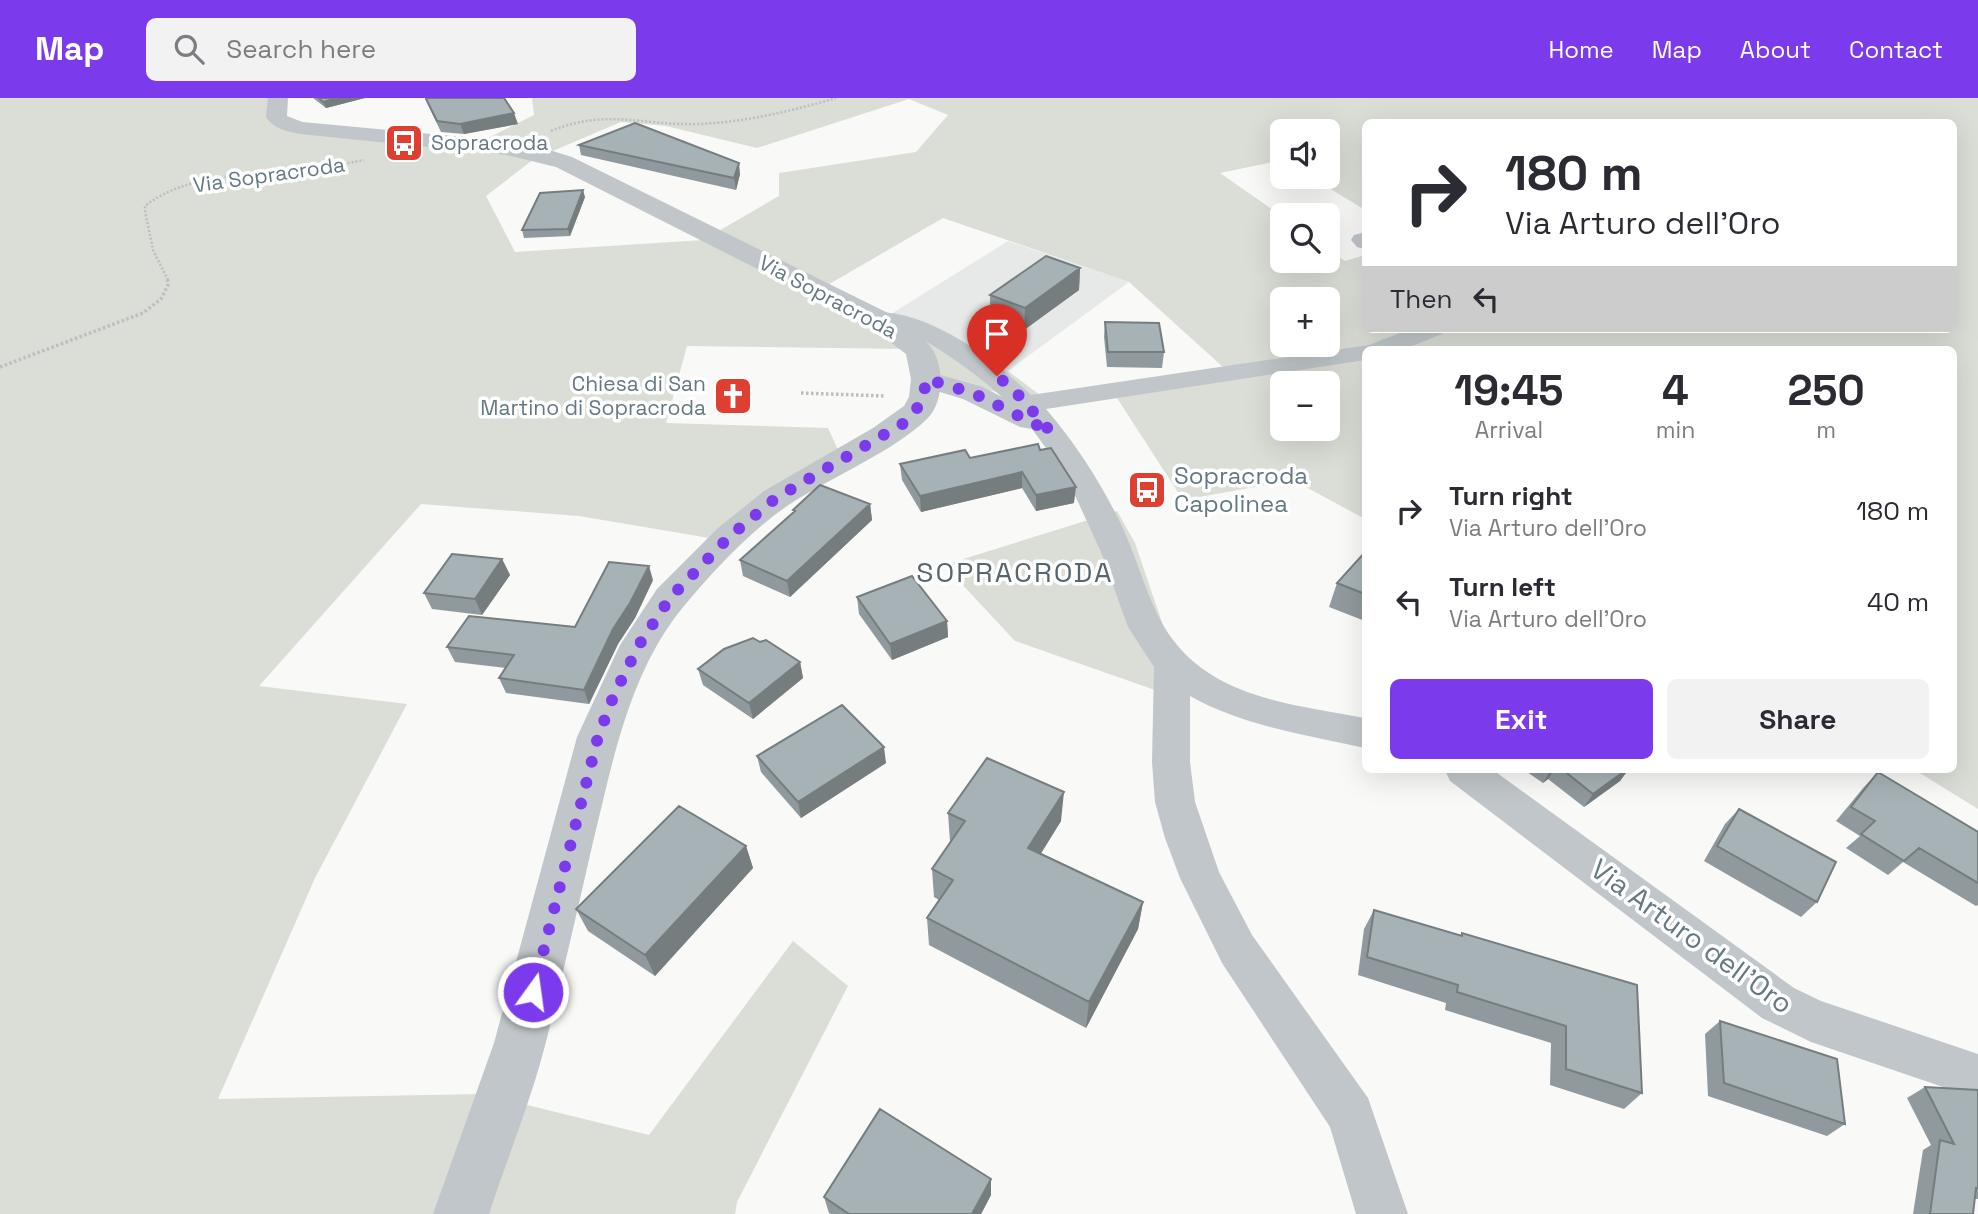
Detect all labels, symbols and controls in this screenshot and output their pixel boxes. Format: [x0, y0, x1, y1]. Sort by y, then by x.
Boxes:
search box [146, 18, 636, 81]
text: Map [35, 28, 104, 70]
icon: search [170, 30, 208, 68]
text: Search here [226, 32, 376, 66]
text: Home [1548, 34, 1614, 65]
text: Map [1652, 34, 1702, 65]
text: About [1740, 34, 1811, 65]
text: Contact [1849, 34, 1943, 65]
map controls [1270, 119, 1340, 441]
button: sound [1270, 119, 1340, 189]
bus stop icon: Sopracroda [383, 122, 425, 164]
place label: Sopracroda [431, 129, 548, 156]
text: 180 m [1505, 142, 1643, 204]
icon: right [1390, 147, 1481, 238]
street label: Via Sopracroda [191, 150, 347, 199]
button: search [1270, 203, 1340, 273]
text: Via Arturo dell'Oro [1505, 203, 1781, 243]
street label: Via Sopracroda [754, 249, 902, 344]
icon: left [1467, 280, 1505, 318]
text: Then [1390, 282, 1453, 316]
button: + [1270, 287, 1340, 357]
pin [967, 304, 1027, 376]
icon: arrive [978, 315, 1016, 353]
text: 19:45 [1454, 364, 1564, 417]
text: 4 [1662, 364, 1689, 417]
text: 250 [1787, 364, 1865, 417]
place label: Chiesa di San Martino di Sopracroda [480, 370, 706, 421]
button: − [1270, 371, 1340, 441]
church icon: Chiesa di San Martino di Sopracroda [712, 375, 754, 417]
text: Arrival [1475, 415, 1543, 445]
text: min [1656, 415, 1695, 445]
text: m [1816, 415, 1836, 445]
place label: Sopracroda Capolinea [1174, 460, 1308, 519]
bus stop icon: Sopracroda Capolinea [1126, 469, 1168, 511]
text: Turn right [1449, 479, 1573, 513]
icon: right [1390, 492, 1428, 530]
text: 180 m [1856, 494, 1929, 528]
text: Via Arturo dell'Oro [1449, 513, 1647, 543]
district label: SOPRACRODA [916, 554, 1114, 590]
text: Turn left [1449, 570, 1556, 604]
icon: left [1390, 583, 1428, 621]
text: 40 m [1867, 585, 1929, 619]
text: Via Arturo dell'Oro [1449, 604, 1647, 634]
button: Exit [1390, 679, 1653, 759]
button: Share [1667, 679, 1929, 759]
street label: Via Arturo dell'Oro [1584, 851, 1800, 1021]
position arrow [496, 955, 570, 1029]

